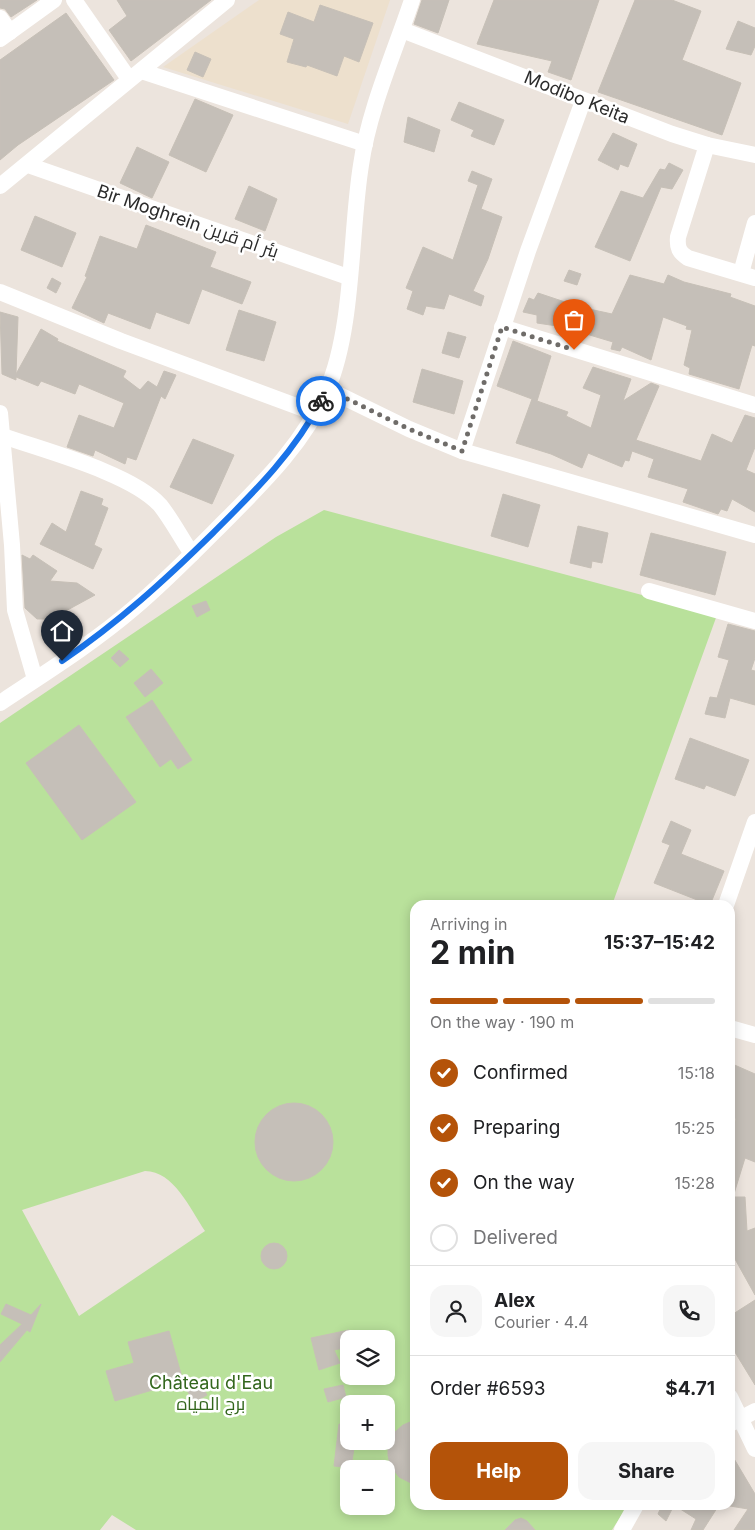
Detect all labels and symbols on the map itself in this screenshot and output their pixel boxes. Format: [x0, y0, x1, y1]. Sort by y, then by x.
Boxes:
street label: Modibo Keita [521, 66, 633, 128]
street label: Bir Moghrein بئر أم قرين [94, 180, 282, 264]
pin [553, 299, 595, 350]
courier [296, 376, 346, 426]
pin [41, 610, 83, 661]
park label: Château d'Eau برج المياه [149, 1372, 273, 1416]

